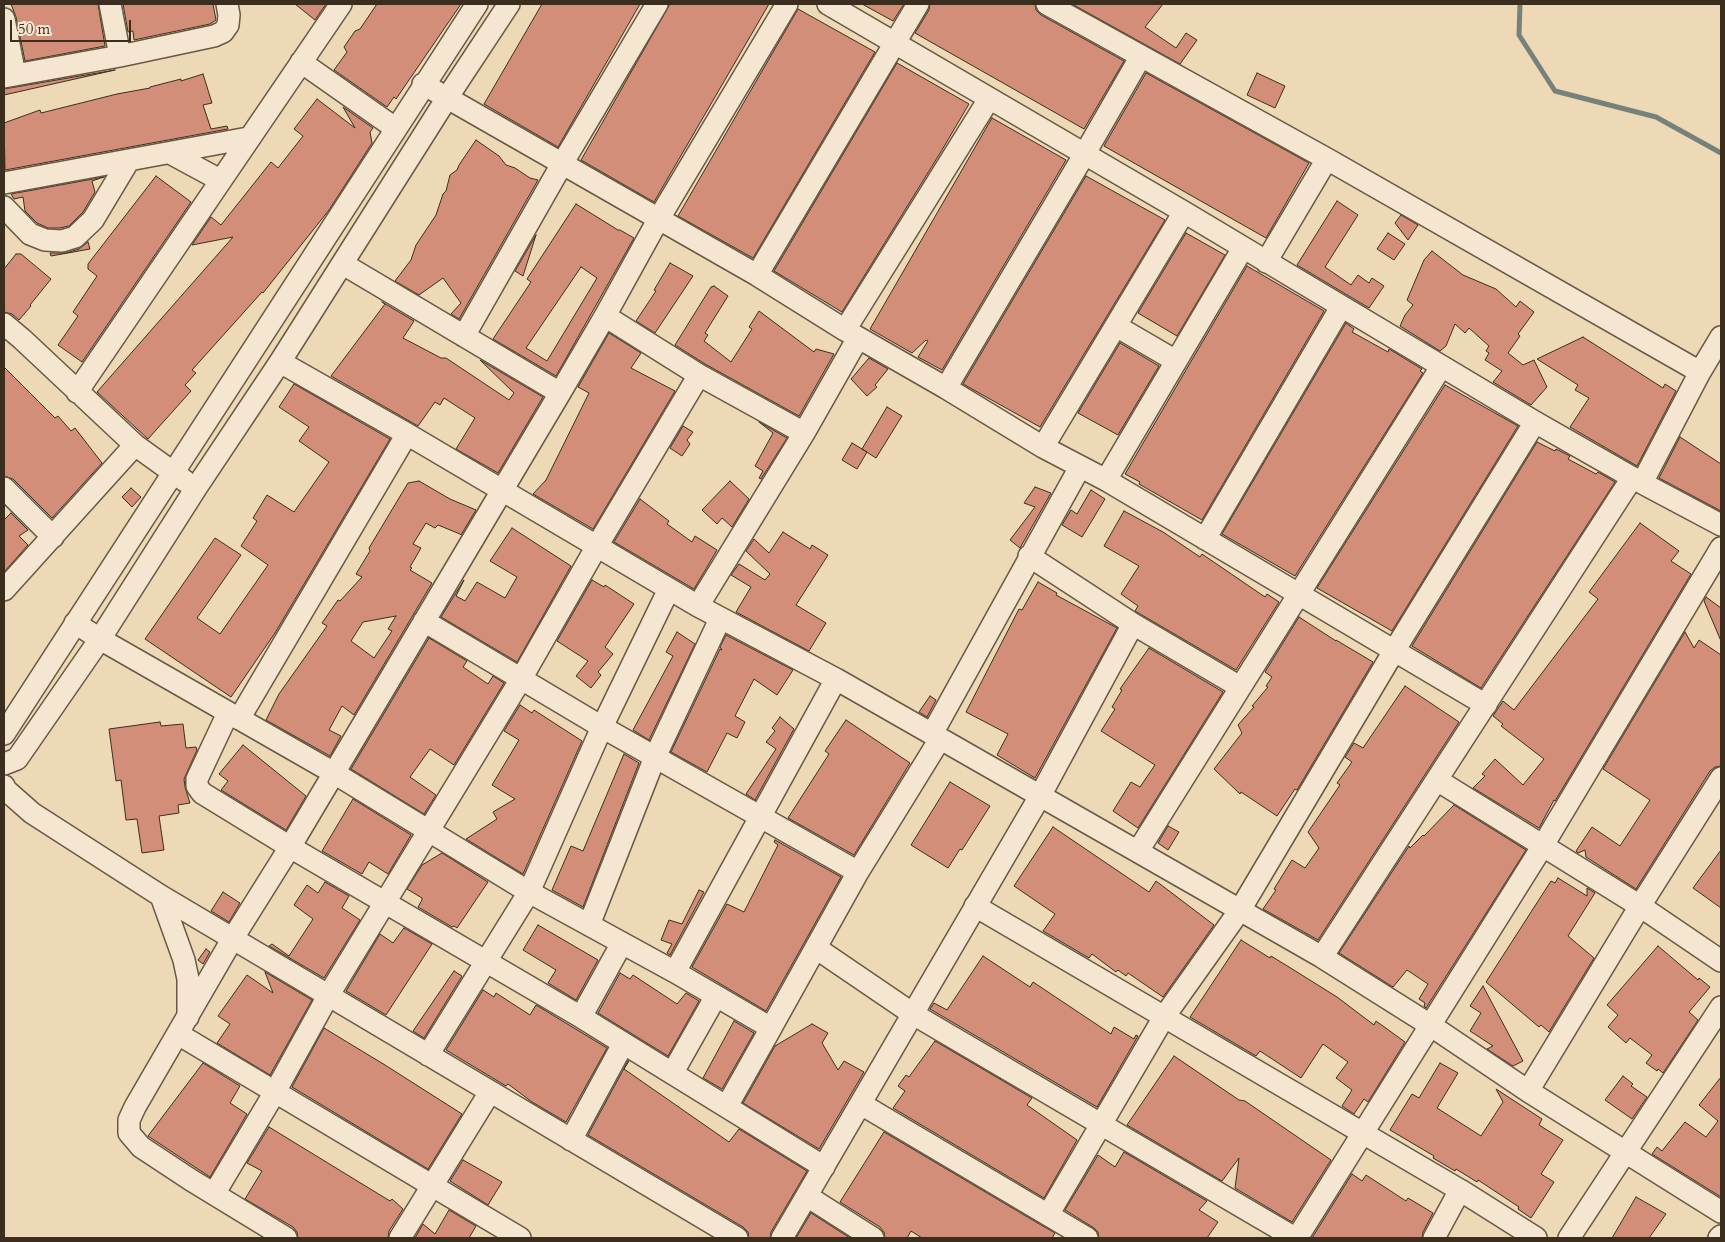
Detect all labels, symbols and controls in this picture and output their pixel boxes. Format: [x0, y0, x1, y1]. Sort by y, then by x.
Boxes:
scale bar [12, 10, 134, 42]
text: 50 m [18, 19, 50, 39]

